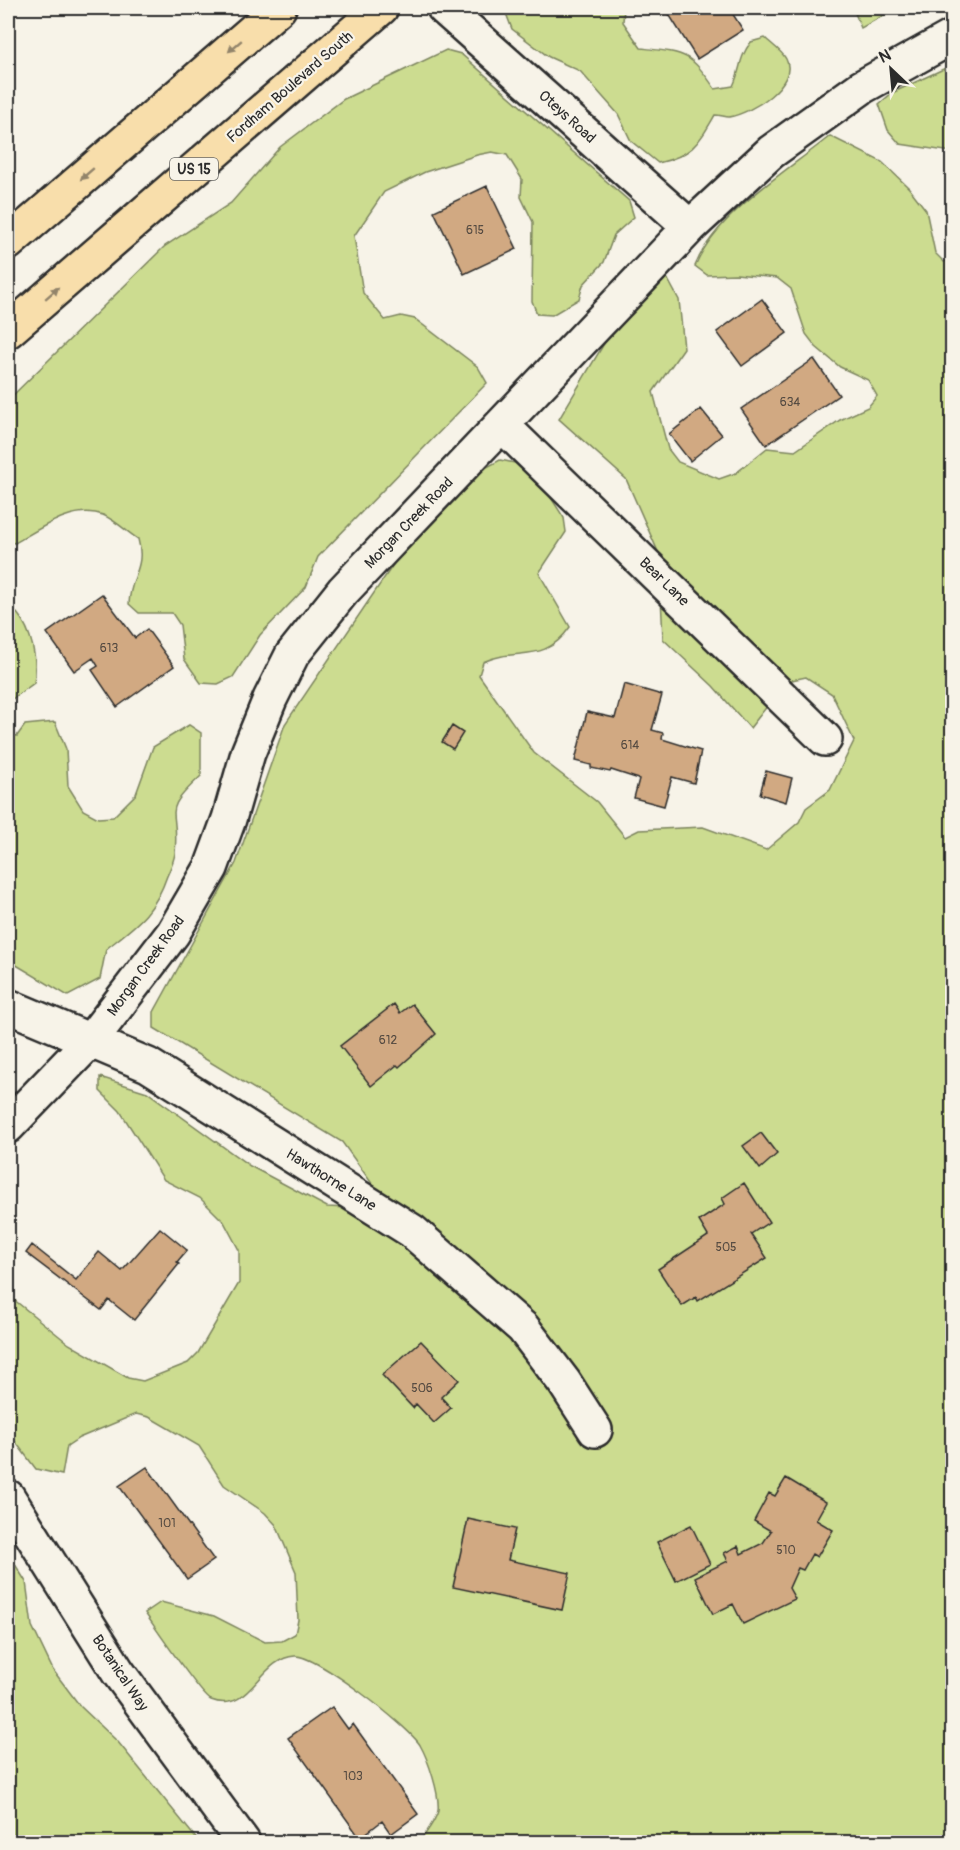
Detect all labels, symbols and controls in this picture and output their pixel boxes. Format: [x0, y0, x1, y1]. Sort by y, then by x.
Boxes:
street label: Fordham Boulevard South [223, 27, 357, 147]
one-way arrow [228, 39, 243, 52]
north arrow [861, 39, 921, 99]
text: N [876, 45, 894, 68]
street label: Oteys Road [534, 86, 600, 148]
road number: US 15 [170, 158, 218, 180]
one-way arrow [79, 167, 95, 180]
house number: 615 [466, 223, 484, 238]
one-way arrow [44, 287, 59, 300]
house number: 634 [780, 395, 800, 410]
street label: Morgan Creek Road [361, 473, 457, 573]
street label: Bear Lane [635, 554, 693, 611]
house number: 613 [100, 641, 118, 656]
house number: 614 [621, 738, 639, 753]
street label: Morgan Creek Road [103, 912, 189, 1020]
house number: 612 [379, 1033, 397, 1048]
street label: Hawthorne Lane [282, 1145, 380, 1216]
house number: 505 [715, 1240, 737, 1255]
house number: 506 [411, 1381, 433, 1396]
house number: 101 [158, 1516, 176, 1531]
house number: 510 [776, 1543, 796, 1558]
street label: Botanical Way [88, 1631, 153, 1715]
house number: 103 [343, 1769, 363, 1784]

